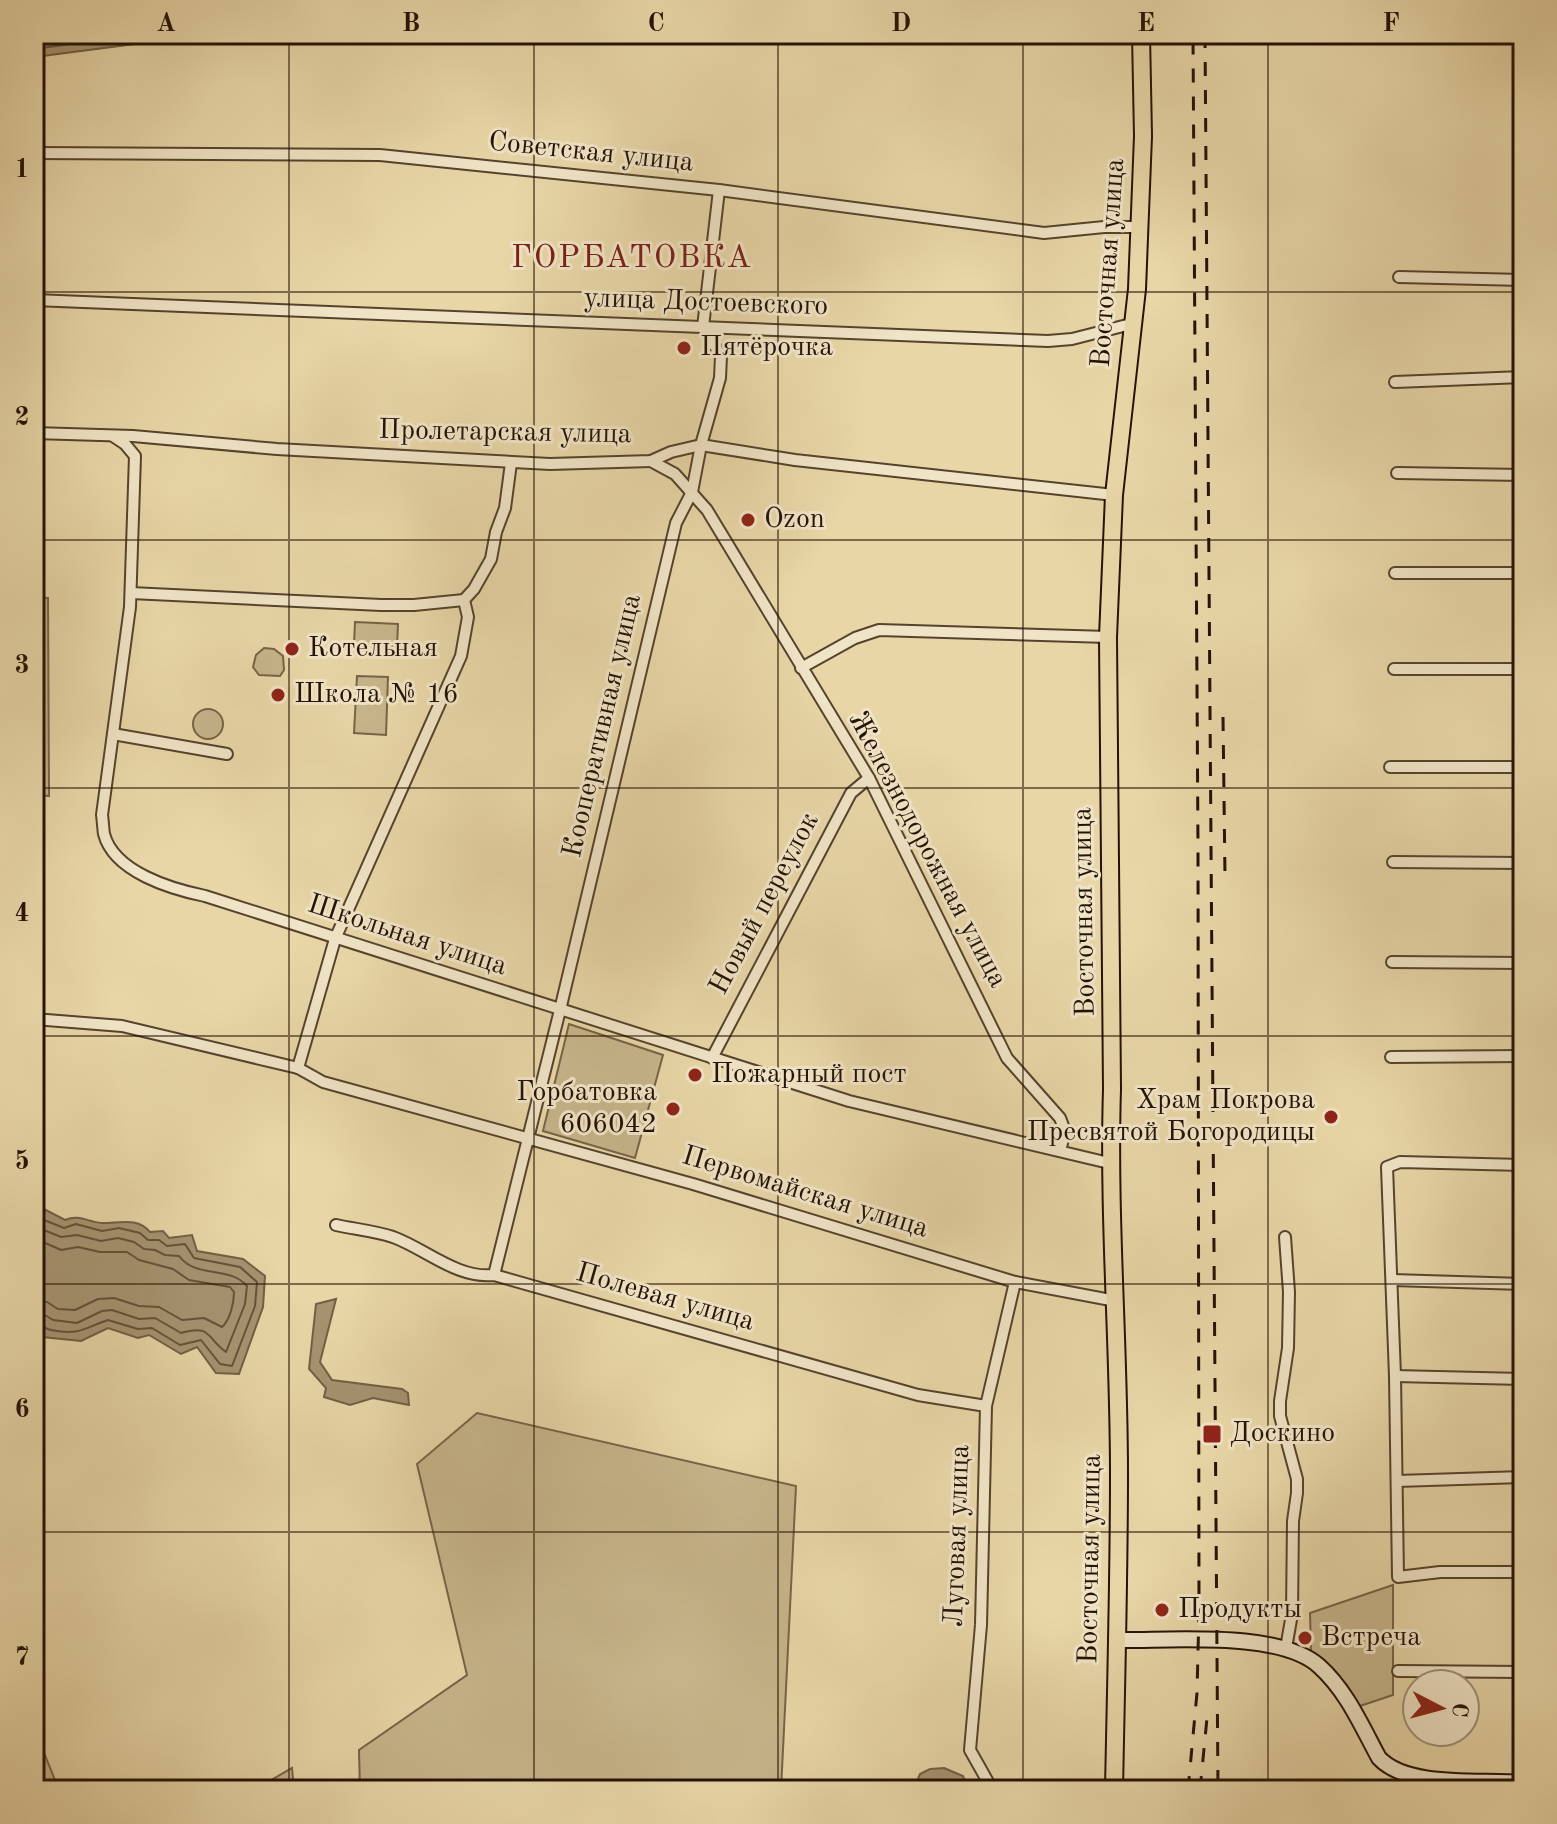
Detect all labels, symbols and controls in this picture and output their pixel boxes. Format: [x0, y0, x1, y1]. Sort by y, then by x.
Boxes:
text: A [156, 11, 176, 37]
text: B [402, 11, 420, 37]
text: C [647, 11, 665, 37]
text: D [891, 11, 911, 37]
text: E [1137, 11, 1155, 37]
text: F [1382, 11, 1400, 37]
street label: Советская улица [487, 128, 695, 178]
text: 1 [14, 157, 30, 183]
street label: Восточная улица [1088, 157, 1130, 369]
district label: ГОРБАТОВКА [511, 243, 753, 275]
street label: улица Достоевского [583, 285, 829, 321]
place label: Пятёрочка [700, 334, 833, 362]
marker: Пятёрочка [675, 339, 693, 357]
text: 2 [14, 405, 30, 431]
street label: Пролетарская улица [378, 417, 632, 449]
place label: Ozon [764, 506, 825, 534]
marker: Ozon [739, 511, 757, 529]
street label: Кооперативная улица [559, 591, 647, 861]
place label: Котельная [308, 635, 438, 663]
marker: Котельная [283, 640, 301, 658]
text: 3 [14, 653, 30, 679]
place label: Школа № 16 [294, 681, 459, 709]
marker: Школа № 16 [269, 686, 287, 704]
street label: Железнодорожная улица [842, 707, 1012, 993]
street label: Восточная улица [1069, 807, 1101, 1017]
street label: Новый переулок [705, 808, 825, 1000]
street label: Школьная улица [304, 891, 510, 981]
text: 4 [14, 901, 30, 927]
place label: Пожарный пост [711, 1061, 907, 1089]
marker: Пожарный пост [686, 1066, 704, 1084]
place label: Горбатовка 606042 [516, 1079, 657, 1139]
place label: Храм Покрова Пресвятой Богородицы [1027, 1087, 1315, 1147]
marker: Горбатовка 606042 [664, 1100, 682, 1118]
marker: Храм Покрова Пресвятой Богородицы [1322, 1108, 1340, 1126]
street label: Первомайская улица [679, 1142, 932, 1244]
text: 5 [14, 1149, 30, 1175]
street label: Полевая улица [573, 1259, 758, 1337]
text: 6 [14, 1397, 30, 1423]
place label: Доскино [1230, 1420, 1335, 1448]
marker: Доскино [1201, 1423, 1223, 1445]
street label: Луговая улица [941, 1444, 975, 1628]
street label: Восточная улица [1075, 1454, 1107, 1664]
place label: Продукты [1178, 1596, 1302, 1624]
marker: Продукты [1153, 1601, 1171, 1619]
place label: Встреча [1321, 1624, 1421, 1652]
marker: Встреча [1296, 1629, 1314, 1647]
text: 7 [14, 1645, 30, 1671]
north arrow [1401, 1668, 1481, 1748]
text: С [1447, 1702, 1471, 1718]

